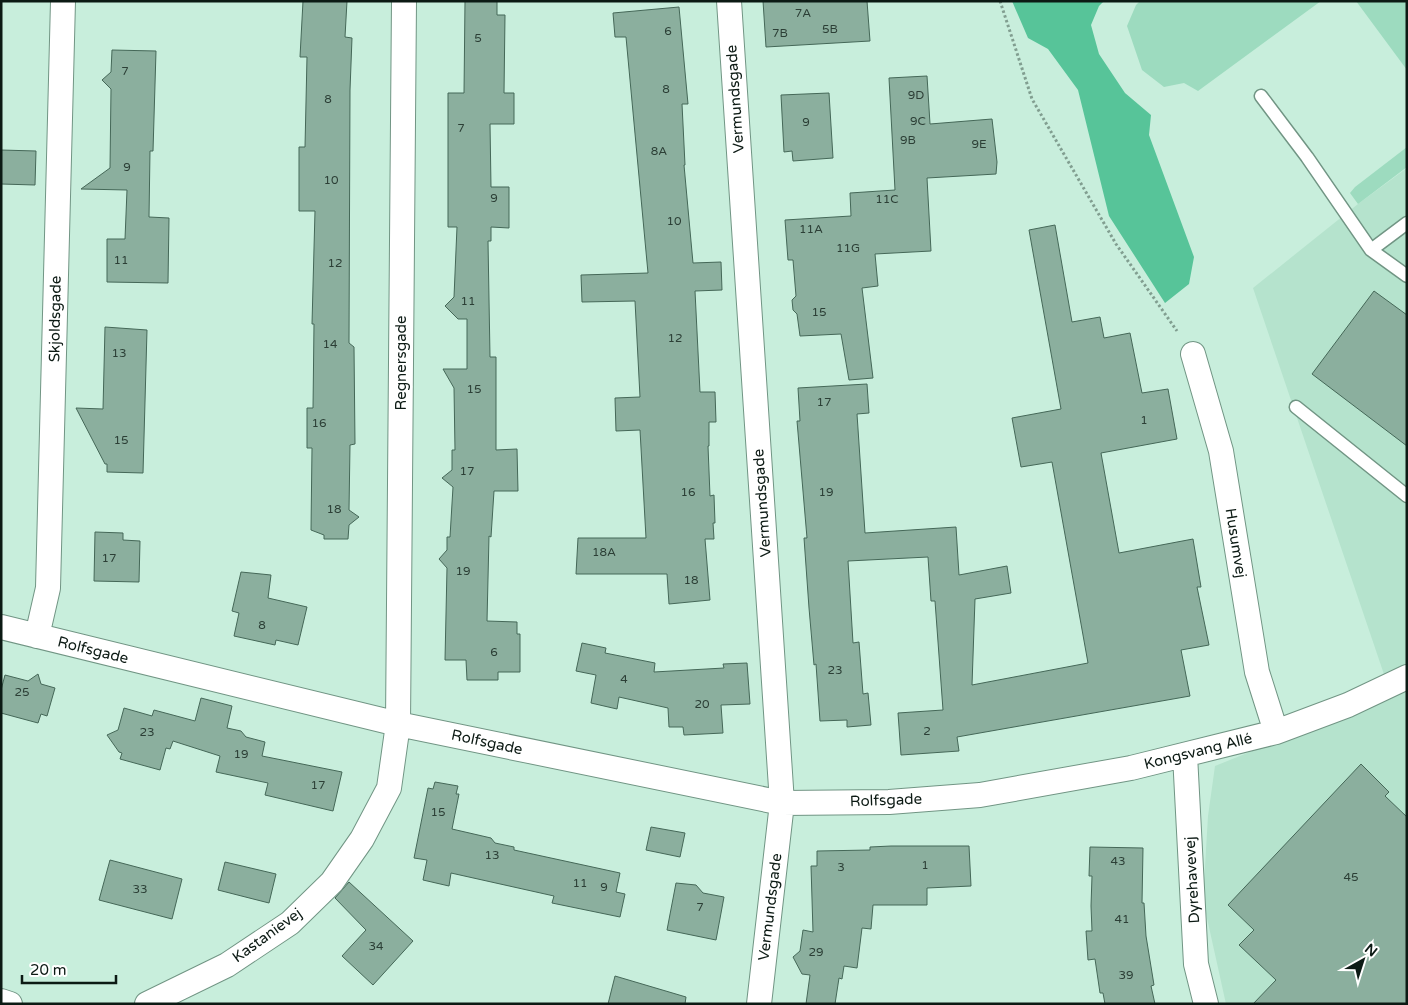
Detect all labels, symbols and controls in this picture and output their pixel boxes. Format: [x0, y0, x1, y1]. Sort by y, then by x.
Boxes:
house number: 7A [795, 6, 811, 20]
house number: 5B [822, 22, 838, 36]
house number: 6 [664, 24, 672, 38]
house number: 7B [772, 26, 788, 40]
house number: 5 [474, 31, 482, 45]
street label: Vermundsgade [722, 44, 748, 154]
house number: 7 [121, 64, 129, 78]
house number: 8 [662, 82, 670, 96]
house number: 9D [908, 88, 924, 102]
house number: 8 [324, 92, 332, 106]
house number: 9C [910, 114, 926, 128]
house number: 9 [802, 115, 810, 129]
house number: 7 [457, 121, 465, 135]
house number: 9B [900, 133, 916, 147]
house number: 9E [971, 137, 987, 151]
house number: 8A [651, 144, 667, 158]
house number: 9 [123, 160, 131, 174]
house number: 10 [323, 173, 339, 187]
house number: 9 [490, 191, 498, 205]
house number: 11C [875, 192, 899, 206]
house number: 10 [666, 214, 682, 228]
house number: 11A [799, 222, 823, 236]
house number: 11G [836, 241, 860, 255]
house number: 11 [113, 253, 129, 267]
house number: 12 [327, 256, 343, 270]
street label: Skjoldsgade [45, 276, 65, 362]
house number: 11 [460, 294, 476, 308]
house number: 15 [811, 305, 827, 319]
street label: Regnersgade [392, 315, 410, 411]
house number: 12 [667, 331, 683, 345]
house number: 14 [322, 337, 338, 351]
house number: 13 [111, 346, 127, 360]
house number: 15 [466, 382, 482, 396]
house number: 17 [816, 395, 832, 409]
house number: 1 [1140, 413, 1148, 427]
house number: 16 [311, 416, 327, 430]
house number: 15 [113, 433, 129, 447]
street label: Vermundsgade [749, 448, 775, 558]
house number: 17 [459, 464, 475, 478]
house number: 16 [680, 485, 696, 499]
house number: 19 [818, 485, 834, 499]
house number: 18 [326, 502, 342, 516]
street label: Husumvej [1222, 507, 1250, 579]
house number: 18A [592, 545, 616, 559]
house number: 17 [101, 551, 117, 565]
house number: 19 [455, 564, 471, 578]
house number: 18 [683, 573, 699, 587]
house number: 8 [258, 618, 266, 632]
street label: Rolfsgade [56, 633, 130, 667]
house number: 6 [490, 645, 498, 659]
house number: 23 [827, 663, 843, 677]
house number: 4 [620, 672, 628, 686]
house number: 25 [14, 685, 30, 699]
house number: 20 [694, 697, 710, 711]
house number: 2 [923, 724, 931, 738]
house number: 23 [139, 725, 155, 739]
street label: Rolfsgade [450, 726, 524, 758]
street label: Kongsvang Allé [1142, 729, 1254, 773]
house number: 19 [233, 747, 249, 761]
house number: 17 [310, 778, 326, 792]
street label: Rolfsgade [850, 790, 922, 810]
house number: 15 [430, 805, 446, 819]
street label: Dyrehavevej [1181, 836, 1203, 924]
house number: 13 [484, 848, 500, 862]
street label: Vermundsgade [754, 852, 786, 962]
house number: 43 [1110, 854, 1126, 868]
house number: 1 [921, 858, 929, 872]
house number: 3 [837, 860, 845, 874]
house number: 45 [1343, 870, 1359, 884]
house number: 11 [572, 876, 588, 890]
house number: 9 [600, 880, 608, 894]
house number: 33 [132, 882, 148, 896]
house number: 7 [696, 900, 704, 914]
street label: Kastanievej [229, 904, 305, 966]
house number: 41 [1114, 912, 1130, 926]
north arrow [1338, 935, 1388, 985]
house number: 34 [368, 939, 384, 953]
text: N [1361, 940, 1381, 960]
house number: 29 [808, 945, 824, 959]
scale bar [22, 952, 116, 984]
text: 20 m [30, 961, 67, 979]
house number: 39 [1118, 968, 1134, 982]

